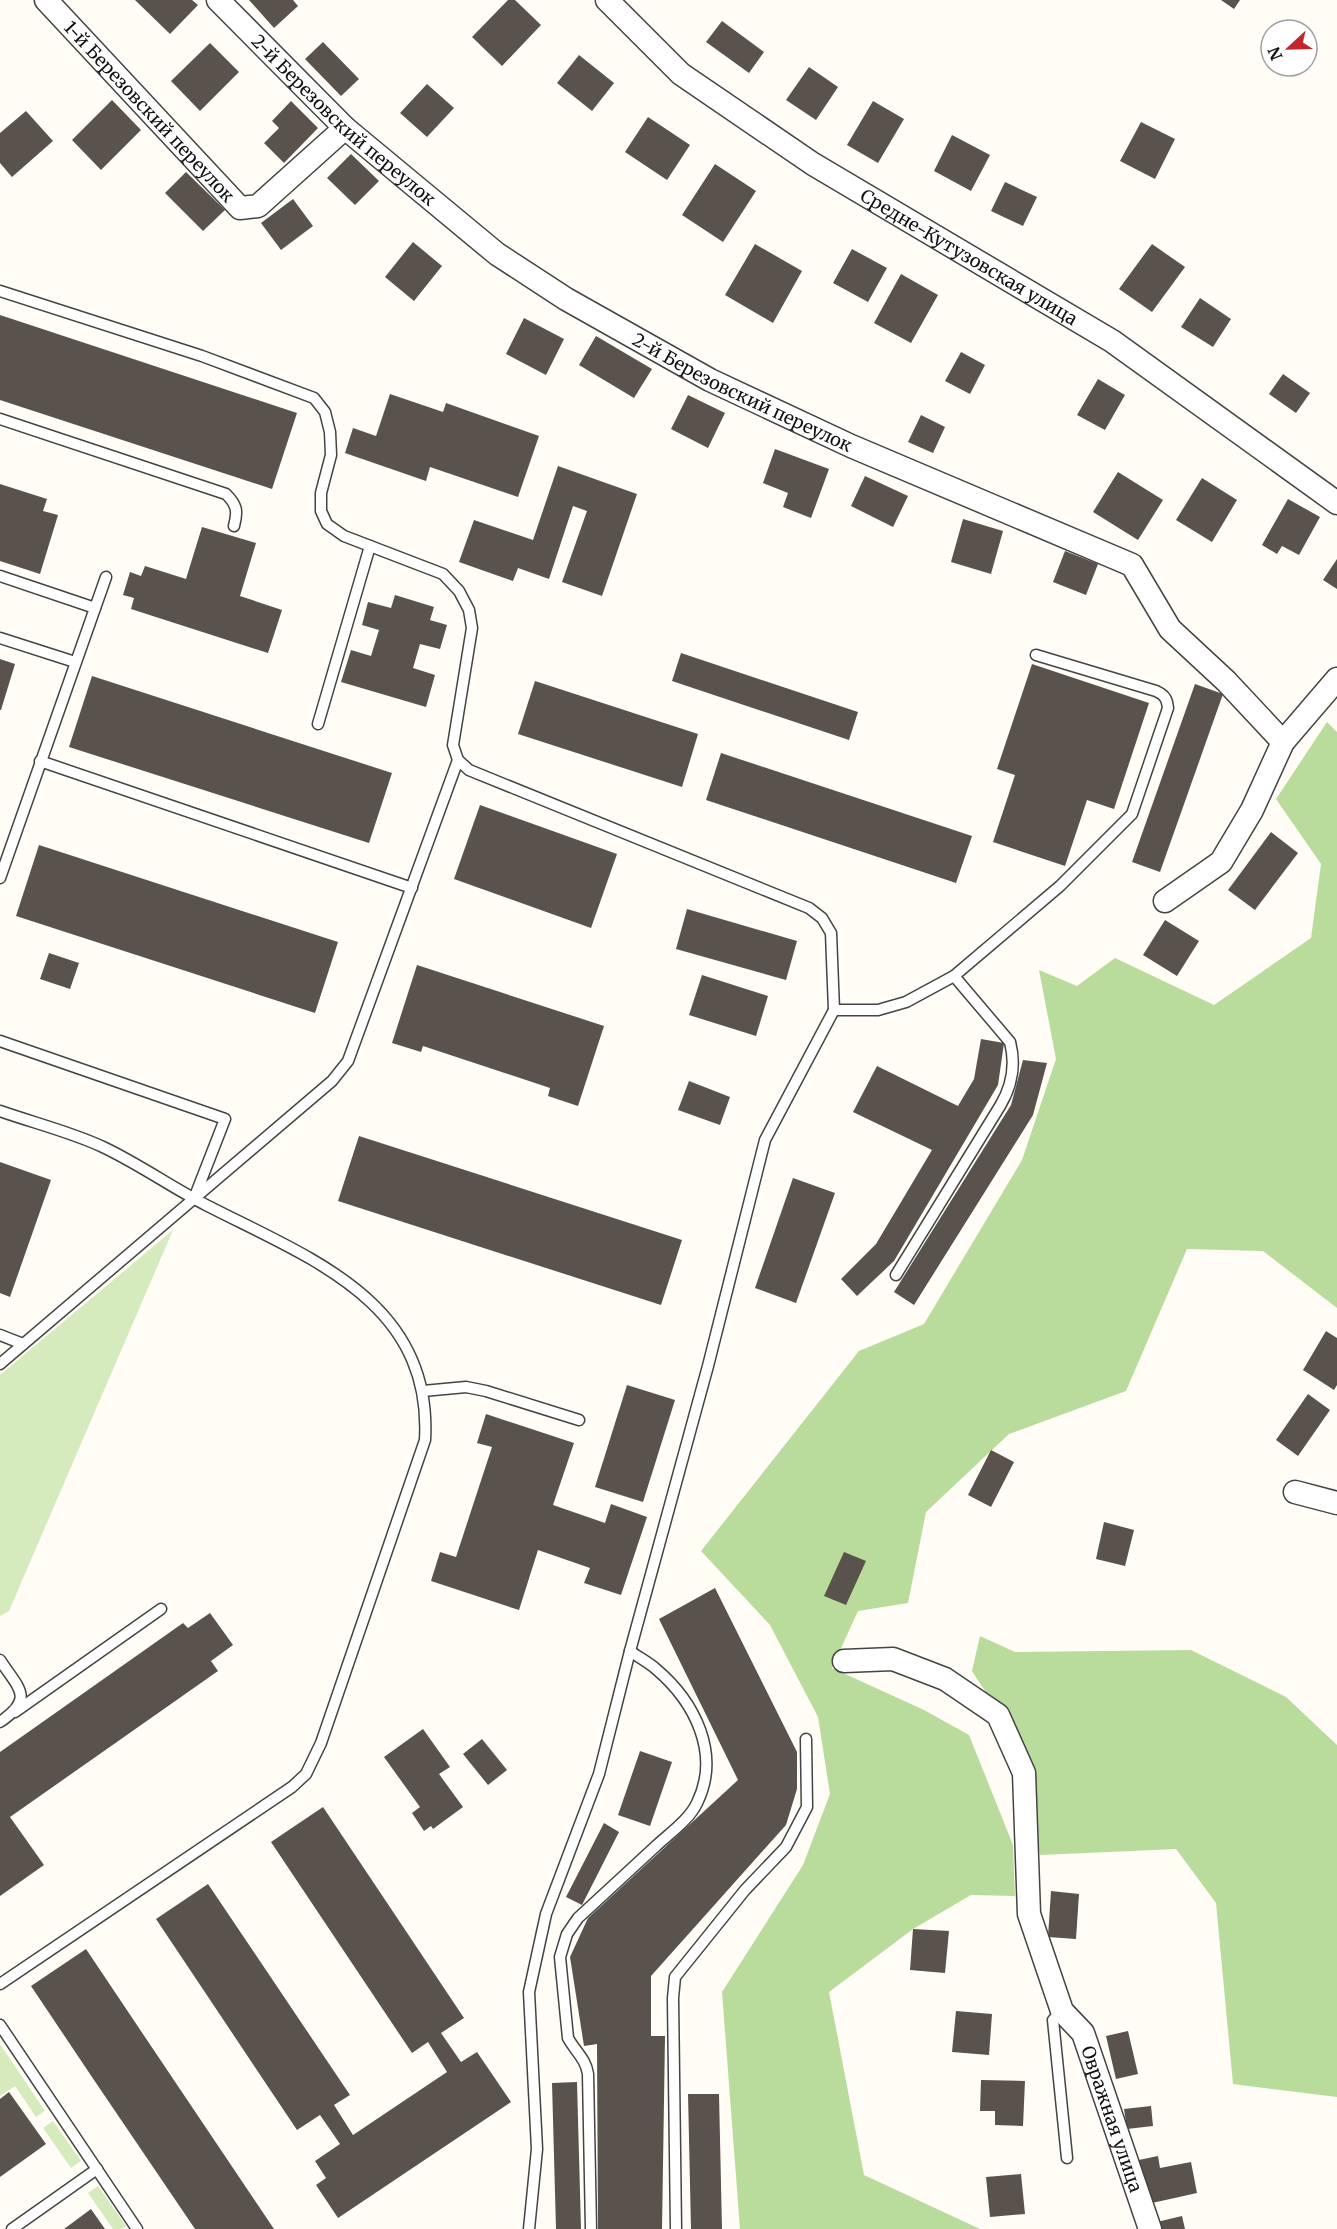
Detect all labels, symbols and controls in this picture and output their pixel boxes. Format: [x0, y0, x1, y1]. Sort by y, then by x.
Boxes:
street label: 1-й Березовский переулок [59, 16, 240, 207]
north arrow [1259, 18, 1319, 78]
street label: 2-й Березовский переулок [247, 29, 441, 211]
text: N [1263, 44, 1287, 63]
street label: Средне-Кутузовская улица [856, 183, 1082, 330]
street label: 2-й Березовский переулок [629, 328, 857, 457]
street label: Овражная улица [1077, 2043, 1148, 2195]

